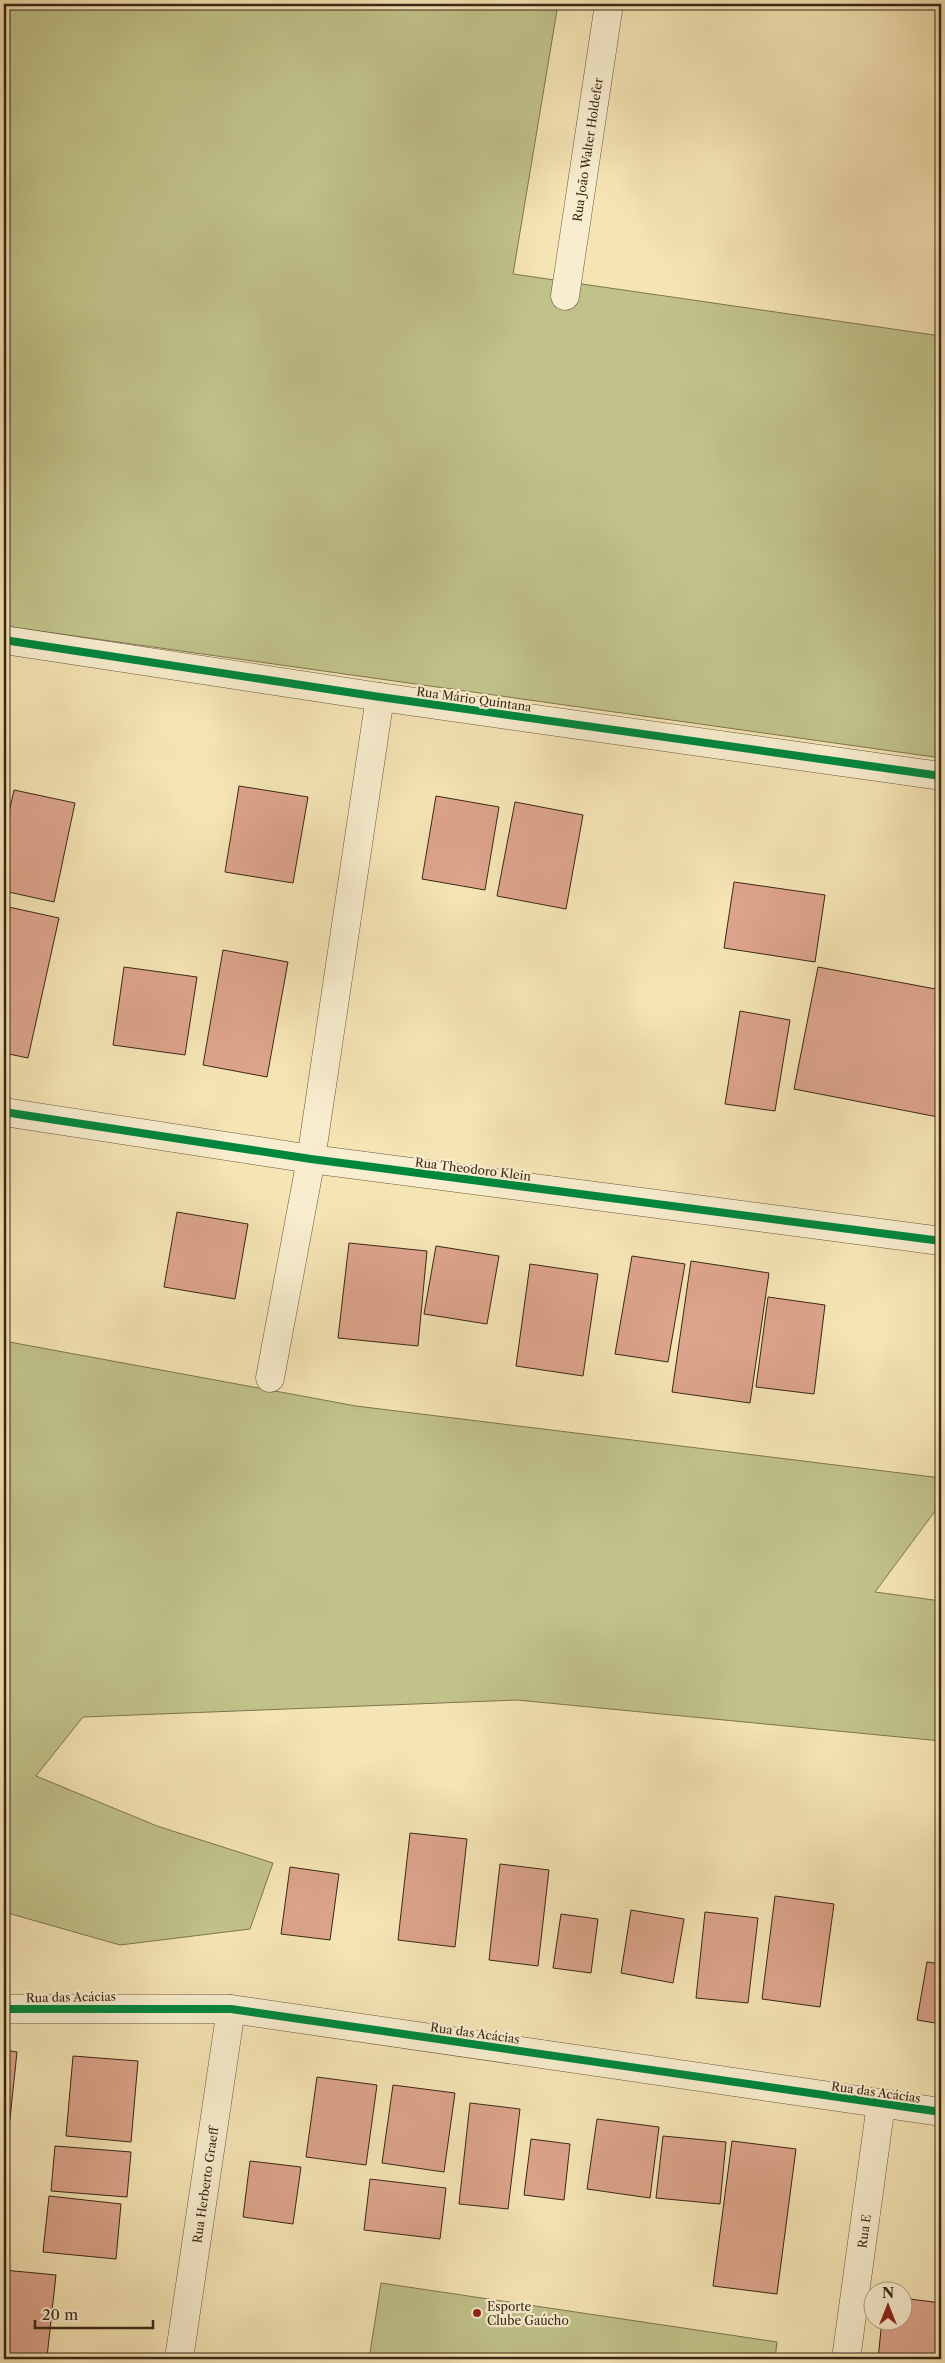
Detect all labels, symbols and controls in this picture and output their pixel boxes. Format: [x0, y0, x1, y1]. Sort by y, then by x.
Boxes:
street label: Rua João Walter Holdefer [569, 77, 605, 223]
street label: Rua Mário Quintana [415, 683, 533, 715]
street label: Rua Theodoro Klein [414, 1154, 532, 1184]
street label: Rua das Acácias [26, 1989, 116, 2005]
street label: Rua das Acácias [429, 2019, 521, 2047]
street label: Rua das Acácias [830, 2078, 922, 2106]
street label: Rua Herberto Graeff [189, 2124, 221, 2244]
street label: Rua E [854, 2213, 873, 2249]
north arrow [862, 2280, 912, 2330]
text: N [882, 2284, 894, 2302]
scale bar [35, 2298, 152, 2330]
place label: Esporte Clube Gaúcho [487, 2299, 569, 2328]
text: 20 m [42, 2305, 78, 2324]
marker: Esporte Clube Gaúcho [471, 2307, 483, 2319]

